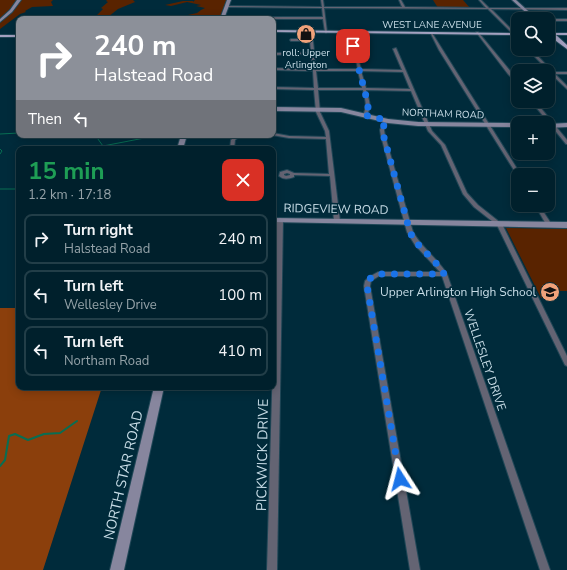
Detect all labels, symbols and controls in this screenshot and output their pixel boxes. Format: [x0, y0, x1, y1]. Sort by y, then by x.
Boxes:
map controls [511, 12, 555, 212]
button: search [511, 12, 555, 56]
street label: WEST LANE AVENUE [382, 18, 482, 32]
shop icon: roll: Upper Arlington [295, 23, 317, 45]
text: 240 m [94, 27, 177, 65]
pin [336, 29, 370, 63]
icon: right [28, 32, 80, 84]
icon: arrive [342, 35, 364, 57]
place label: roll: Upper Arlington [282, 46, 330, 72]
text: Halstead Road [94, 63, 213, 87]
button: layers [511, 64, 555, 108]
street label: NORTHAM ROAD [401, 106, 484, 122]
icon: left [70, 108, 92, 130]
text: Then [28, 109, 62, 129]
button: + [511, 116, 555, 160]
text: 15 min [28, 155, 105, 187]
button: close [222, 159, 264, 201]
button: − [511, 168, 555, 212]
text: 1.2 km · 17:18 [28, 186, 111, 204]
street label: RIDGEVIEW ROAD [283, 200, 389, 218]
text: Turn right [64, 220, 133, 240]
icon: right [30, 228, 52, 250]
text: 240 m [218, 229, 262, 249]
text: Halstead Road [64, 240, 150, 258]
text: Turn left [64, 276, 123, 296]
school or university icon: Upper Arlington High School [539, 281, 561, 303]
icon: left [30, 284, 52, 306]
place label: Upper Arlington High School [380, 284, 536, 300]
text: 100 m [218, 285, 262, 305]
text: Wellesley Drive [64, 296, 157, 314]
street label: WELLESLEY DRIVE [460, 307, 510, 413]
text: Turn left [64, 332, 123, 352]
icon: left [30, 340, 52, 362]
text: 410 m [218, 341, 262, 361]
text: Northam Road [64, 352, 149, 370]
street label: PICKWICK DRIVE [252, 399, 273, 511]
street label: NORTH STAR ROAD [99, 409, 148, 542]
position arrow [379, 458, 421, 500]

